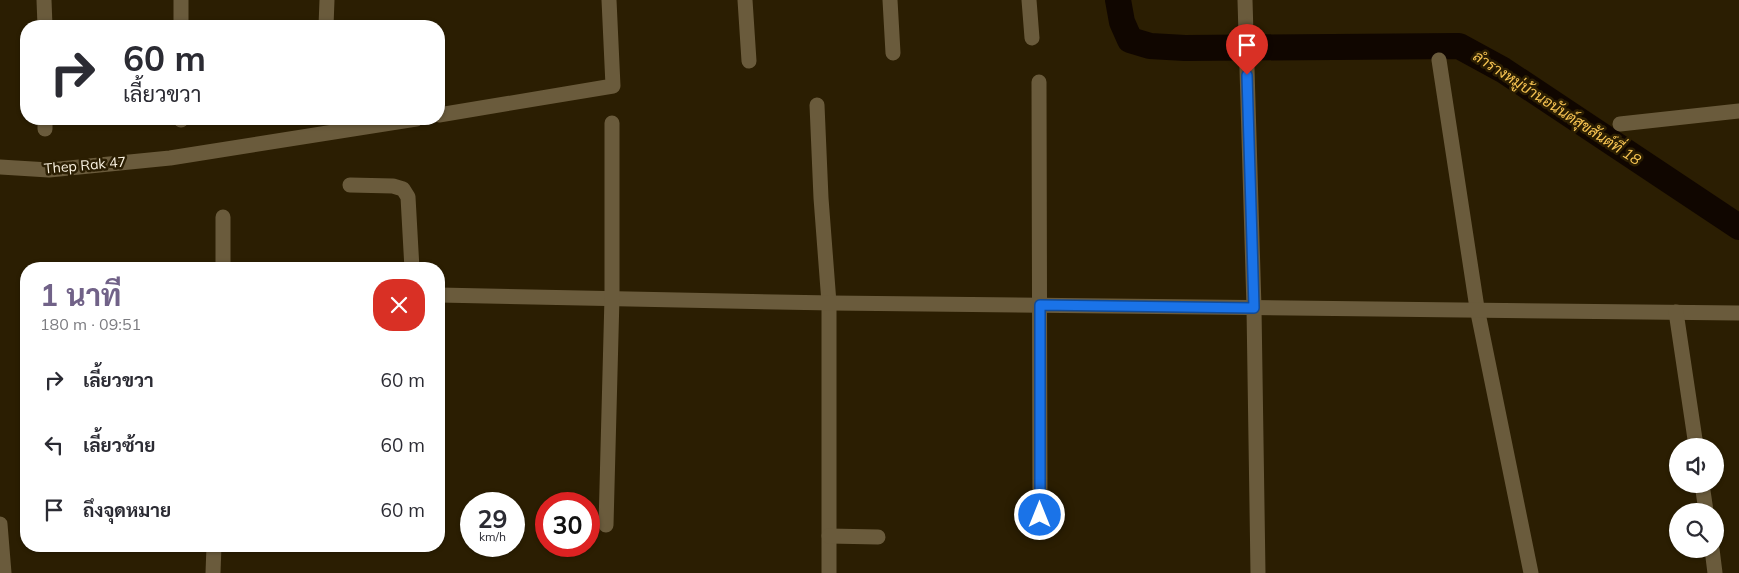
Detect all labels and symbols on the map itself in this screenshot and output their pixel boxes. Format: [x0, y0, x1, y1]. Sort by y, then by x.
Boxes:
pin [1226, 24, 1268, 75]
water label: ลำรางหมู่บ้านอนันต์สุขสันต์ที่ 18 [1469, 42, 1648, 171]
street label: Thep Rak 47 [43, 152, 127, 178]
position arrow [1013, 488, 1065, 540]
speed limit sign: 30 [535, 492, 600, 557]

